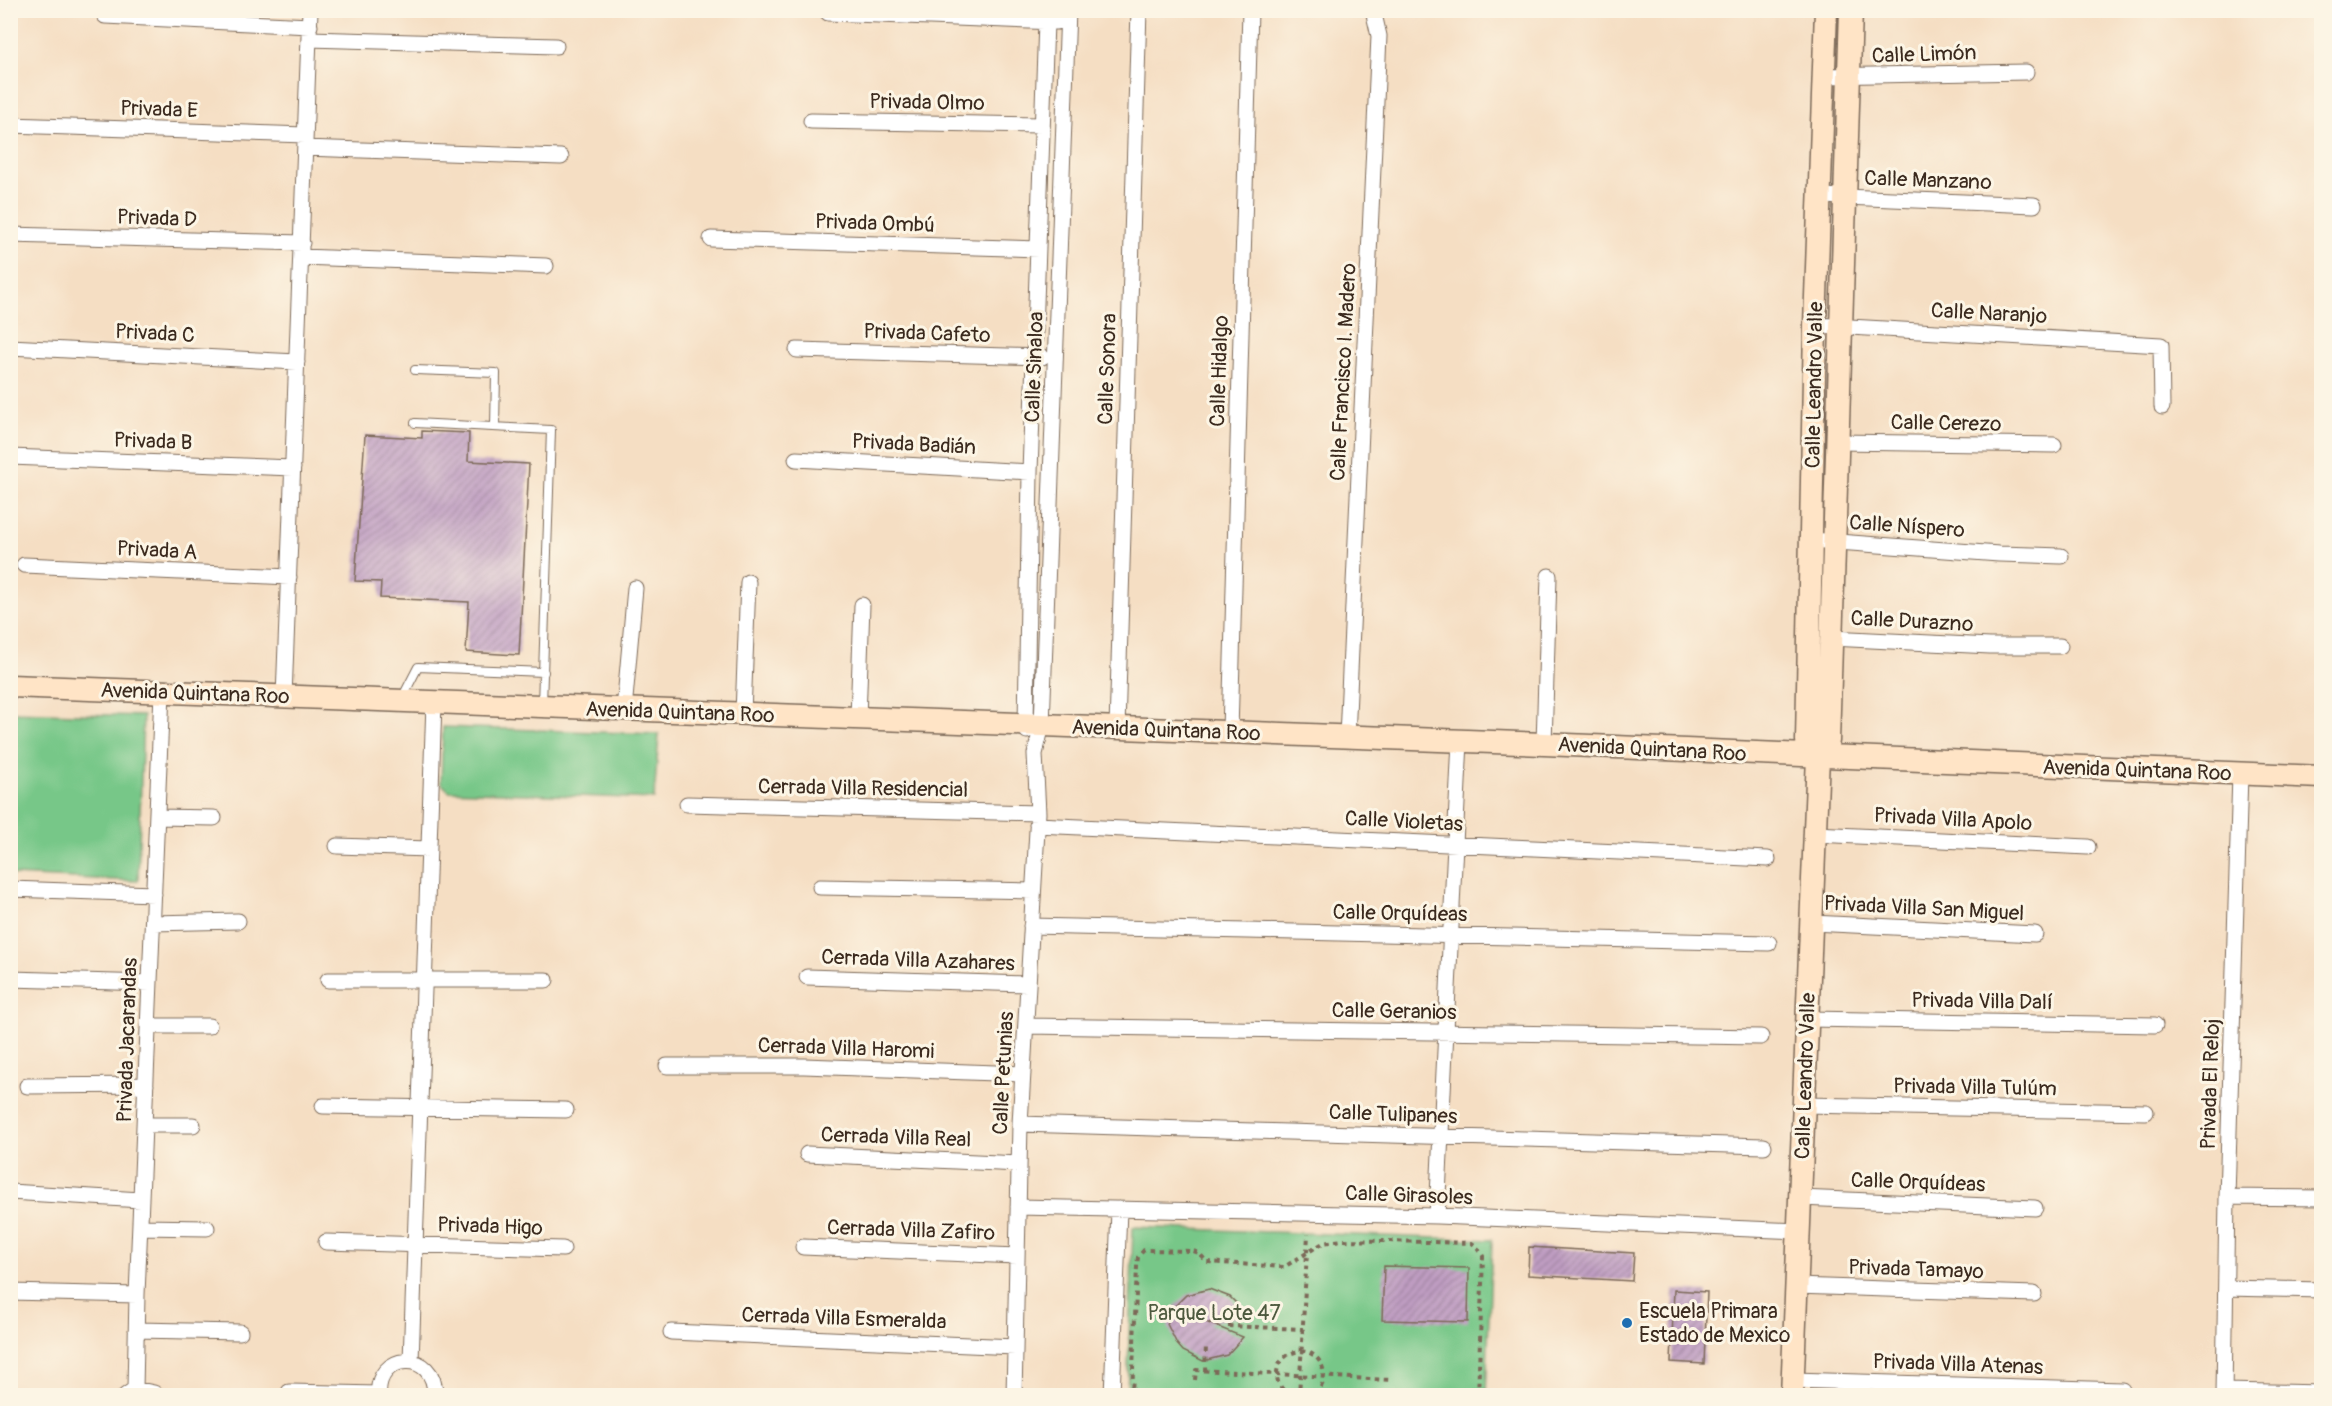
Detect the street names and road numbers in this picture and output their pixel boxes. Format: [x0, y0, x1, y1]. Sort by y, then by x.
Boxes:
street label: Calle Limón [1871, 39, 1977, 70]
street label: Privada Olmo [869, 88, 985, 117]
street label: Privada E [120, 95, 198, 124]
street label: Calle Manzano [1864, 165, 1992, 196]
street label: Privada D [117, 204, 197, 233]
street label: Privada Ombú [815, 208, 935, 239]
street label: Calle Francisco I. Madero [1324, 262, 1363, 482]
street label: Calle Naranjo [1930, 297, 2048, 330]
street label: Calle Leandro Valle [1800, 301, 1829, 469]
street label: Calle Sinaloa [1019, 311, 1050, 423]
street label: Calle Sonora [1092, 313, 1123, 425]
street label: Calle Hidalgo [1204, 315, 1235, 427]
street label: Privada C [114, 318, 196, 349]
street label: Privada Cafeto [863, 318, 991, 349]
street label: Calle Cerezo [1890, 409, 2002, 438]
street label: Privada B [113, 427, 193, 456]
street label: Privada Badián [851, 428, 977, 461]
street label: Calle Níspero [1848, 509, 1966, 544]
street label: Privada A [116, 535, 198, 566]
street label: Calle Durazno [1850, 605, 1974, 638]
street label: Avenida Quintana Roo [100, 677, 290, 710]
street label: Avenida Quintana Roo [585, 696, 775, 729]
street label: Avenida Quintana Roo [1071, 714, 1261, 747]
street label: Avenida Quintana Roo [1557, 731, 1747, 768]
street label: Avenida Quintana Roo [2042, 754, 2232, 787]
street label: Cerrada Villa Residencial [758, 773, 968, 804]
street label: Privada Villa Apolo [1873, 802, 2033, 837]
street label: Calle Violetas [1344, 805, 1464, 838]
street label: Privada Villa San Miguel [1823, 890, 2025, 927]
street label: Calle Orquídeas [1332, 899, 1468, 928]
street label: Cerrada Villa Azahares [821, 944, 1016, 977]
street label: Privada Jacarandas [111, 956, 144, 1123]
street label: Privada Villa Dalí [1911, 987, 2053, 1016]
street label: Calle Leandro Valle [1789, 992, 1822, 1160]
street label: Calle Geranios [1331, 997, 1457, 1026]
street label: Calle Petunias [987, 1010, 1020, 1135]
street label: Privada El Reloj [2195, 1018, 2226, 1150]
street label: Cerrada Villa Haromi [757, 1032, 935, 1065]
street label: Privada Villa Tulúm [1893, 1073, 2057, 1102]
street label: Calle Tulipanes [1328, 1099, 1458, 1130]
street label: Cerrada Villa Real [820, 1121, 972, 1154]
street label: Calle Orquídeas [1850, 1167, 1986, 1198]
street label: Calle Girasoles [1345, 1180, 1474, 1211]
street label: Privada Higo [437, 1211, 543, 1242]
street label: Cerrada Villa Zafiro [827, 1214, 995, 1247]
street label: Privada Tamayo [1848, 1254, 1984, 1285]
street label: Cerrada Villa Esmeralda [741, 1301, 947, 1336]
street label: Privada Villa Atenas [1872, 1348, 2044, 1381]

